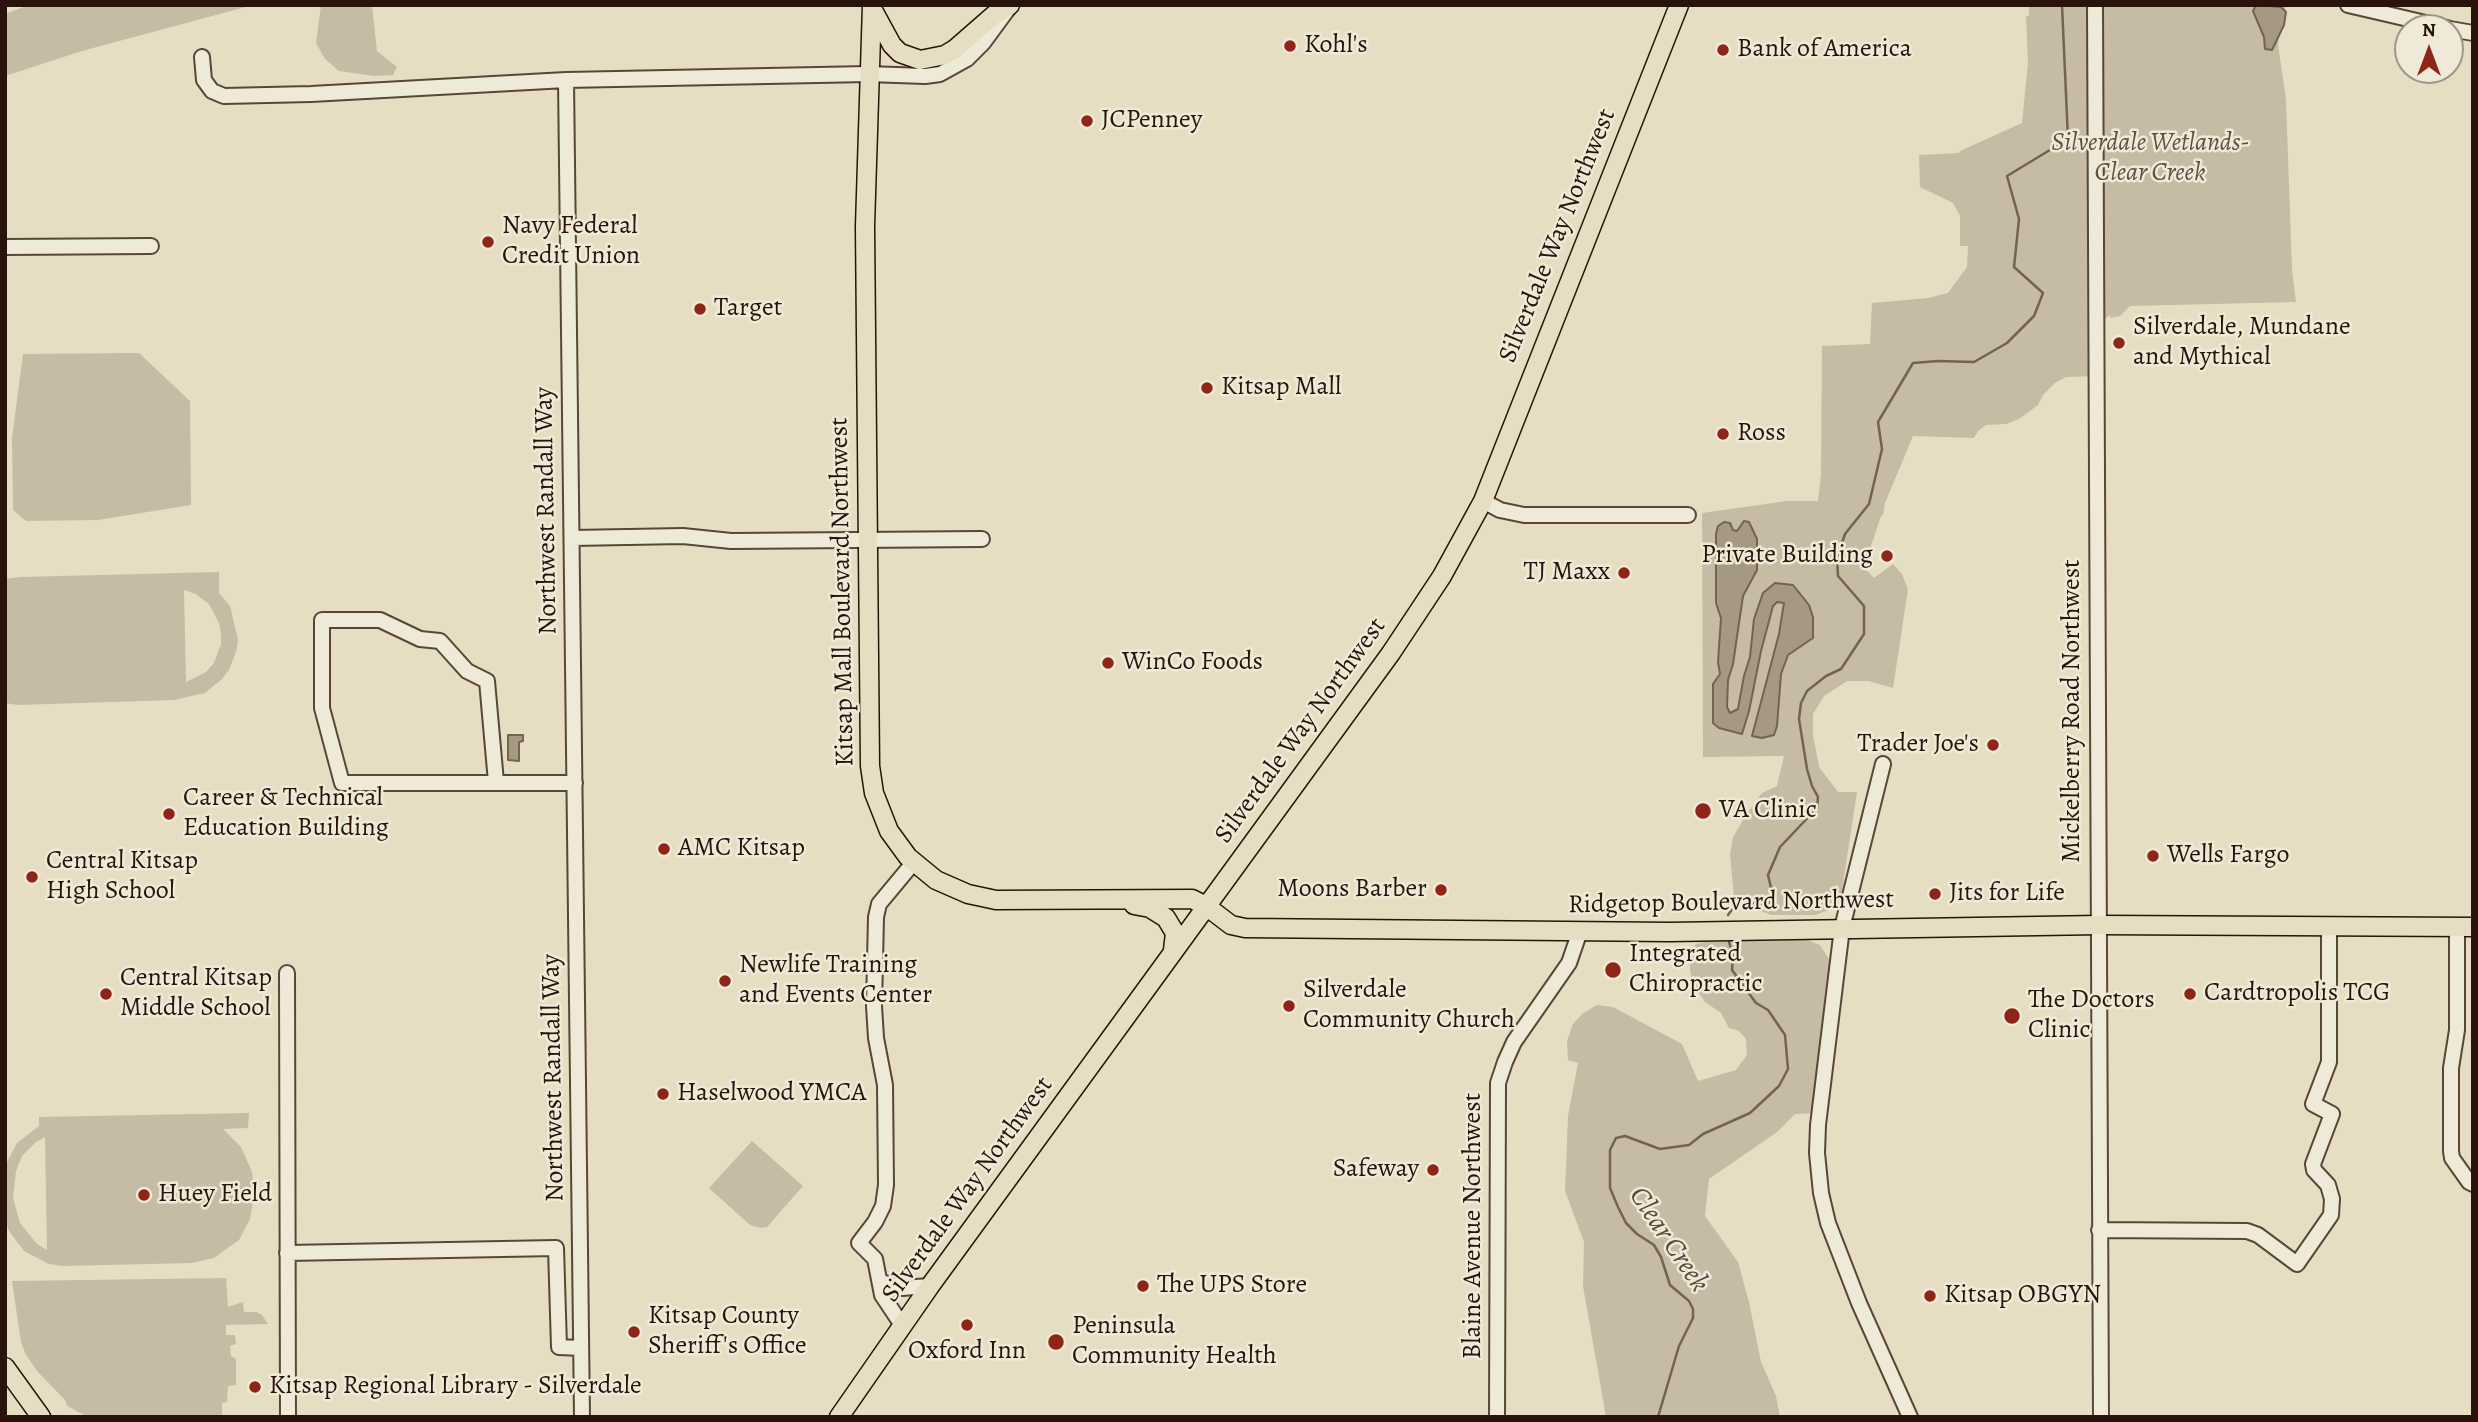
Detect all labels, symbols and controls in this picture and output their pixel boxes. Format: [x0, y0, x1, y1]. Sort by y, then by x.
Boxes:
north arrow [2394, 14, 2464, 84]
text: N [2422, 17, 2436, 43]
place label: Kohl's [1304, 30, 1368, 62]
place label: Bank of America [1737, 34, 1912, 66]
marker: Kohl's [1282, 38, 1298, 54]
marker: Bank of America [1715, 42, 1731, 58]
street label: Silverdale Way Northwest [1493, 104, 1623, 368]
place label: JCPenney [1101, 105, 1202, 137]
marker: JCPenney [1079, 113, 1095, 129]
park label: Silverdale Wetlands- Clear Creek [2051, 128, 2249, 190]
place label: Navy Federal Credit Union [502, 211, 640, 272]
marker: Navy Federal Credit Union [480, 234, 496, 250]
place label: Target [714, 293, 782, 325]
marker: Target [692, 301, 708, 317]
place label: Silverdale, Mundane and Mythical [2133, 312, 2351, 374]
marker: Silverdale, Mundane and Mythical [2111, 335, 2127, 351]
place label: Kitsap Mall [1221, 372, 1341, 404]
marker: Kitsap Mall [1199, 380, 1215, 396]
street label: Northwest Randall Way [529, 387, 565, 635]
street label: Kitsap Mall Boulevard Northwest [824, 417, 862, 767]
place label: Ross [1737, 418, 1786, 450]
marker: Ross [1715, 426, 1731, 442]
place label: Private Building [1701, 540, 1873, 572]
marker: Private Building [1879, 548, 1895, 564]
place label: TJ Maxx [1524, 557, 1610, 589]
street label: Mickelberry Road Northwest [2057, 559, 2089, 863]
marker: TJ Maxx [1616, 565, 1632, 581]
street label: Silverdale Way Northwest [1209, 612, 1393, 850]
place label: WinCo Foods [1122, 647, 1263, 679]
marker: WinCo Foods [1100, 655, 1116, 671]
place label: Trader Joe's [1857, 729, 1979, 761]
marker: Trader Joe's [1985, 737, 2001, 753]
place label: Career & Technical Education Building [183, 783, 389, 844]
place label: VA Clinic [1719, 795, 1817, 827]
marker: VA Clinic [1693, 801, 1713, 821]
marker: Career & Technical Education Building [161, 806, 177, 822]
place label: AMC Kitsap [678, 833, 805, 865]
place label: Wells Fargo [2167, 840, 2289, 872]
marker: AMC Kitsap [656, 841, 672, 857]
place label: Central Kitsap High School [46, 846, 198, 908]
marker: Wells Fargo [2145, 848, 2161, 864]
marker: Central Kitsap High School [24, 869, 40, 885]
place label: Moons Barber [1277, 874, 1427, 906]
place label: Jits for Life [1949, 878, 2065, 910]
marker: Moons Barber [1433, 882, 1449, 898]
street label: Ridgetop Boulevard Northwest [1568, 885, 1894, 921]
marker: Jits for Life [1927, 886, 1943, 902]
place label: Integrated Chiropractic [1629, 939, 1763, 1000]
place label: Newlife Training and Events Center [739, 950, 932, 1012]
street label: Northwest Randall Way [536, 954, 572, 1202]
marker: Integrated Chiropractic [1603, 960, 1623, 980]
place label: Central Kitsap Middle School [120, 963, 272, 1024]
marker: Newlife Training and Events Center [717, 973, 733, 989]
place label: Silverdale Community Church [1303, 975, 1515, 1036]
place label: Cardtropolis TCG [2204, 978, 2390, 1010]
place label: The Doctors Clinic [2028, 985, 2155, 1046]
marker: Central Kitsap Middle School [98, 986, 114, 1002]
marker: Cardtropolis TCG [2182, 986, 2198, 1002]
marker: Silverdale Community Church [1281, 998, 1297, 1014]
marker: The Doctors Clinic [2002, 1006, 2022, 1026]
street label: Silverdale Way Northwest [876, 1071, 1060, 1309]
place label: Haselwood YMCA [677, 1078, 867, 1110]
marker: Haselwood YMCA [655, 1086, 671, 1102]
street label: Blaine Avenue Northwest [1458, 1093, 1490, 1359]
place label: Safeway [1333, 1154, 1419, 1186]
marker: Safeway [1425, 1162, 1441, 1178]
place label: Huey Field [158, 1179, 272, 1211]
water label: Clear Creek [1621, 1181, 1715, 1299]
marker: Huey Field [136, 1187, 152, 1203]
place label: The UPS Store [1157, 1270, 1307, 1302]
marker: The UPS Store [1135, 1278, 1151, 1294]
place label: Kitsap OBGYN [1944, 1280, 2101, 1312]
marker: Kitsap OBGYN [1922, 1288, 1938, 1304]
place label: Kitsap County Sheriff's Office [648, 1301, 807, 1362]
place label: Peninsula Community Health [1072, 1311, 1277, 1372]
marker: Oxford Inn [959, 1317, 975, 1333]
marker: Kitsap County Sheriff's Office [626, 1324, 642, 1340]
marker: Peninsula Community Health [1046, 1332, 1066, 1352]
place label: Oxford Inn [908, 1336, 1026, 1368]
place label: Kitsap Regional Library - Silverdale [269, 1371, 642, 1403]
marker: Kitsap Regional Library - Silverdale [247, 1379, 263, 1395]

